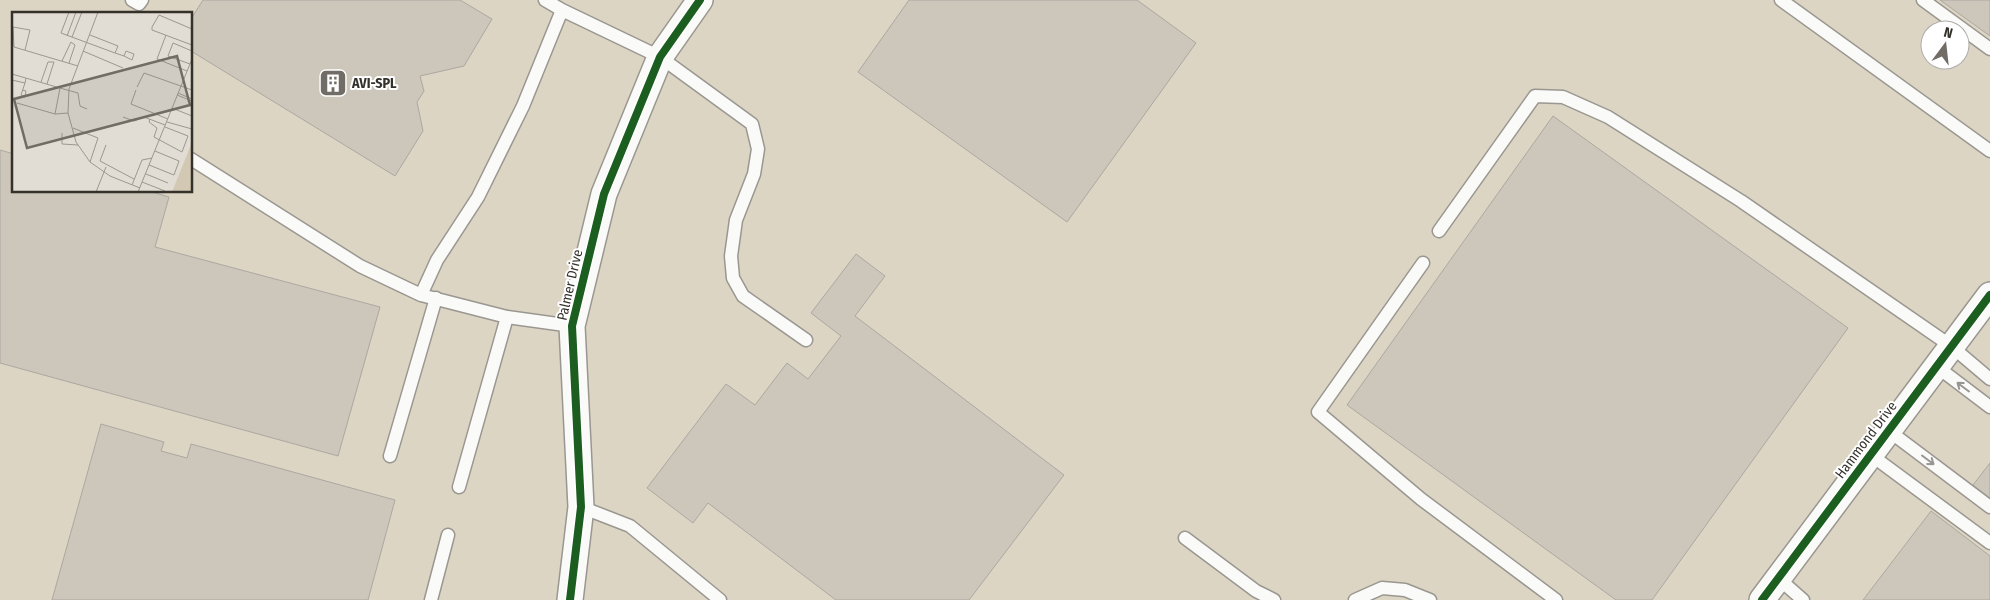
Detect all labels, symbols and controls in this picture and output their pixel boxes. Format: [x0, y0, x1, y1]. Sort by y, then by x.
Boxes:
inset map [12, 12, 192, 192]
north arrow [1920, 20, 1970, 70]
text: N [1942, 24, 1954, 42]
building icon: AVI-SPL [318, 68, 348, 98]
place label: AVI-SPL [351, 75, 397, 92]
street label: Palmer Drive [554, 248, 586, 322]
one-way arrow [1957, 381, 1970, 392]
street label: Hammond Drive [1832, 398, 1901, 482]
one-way arrow [1921, 455, 1935, 465]

